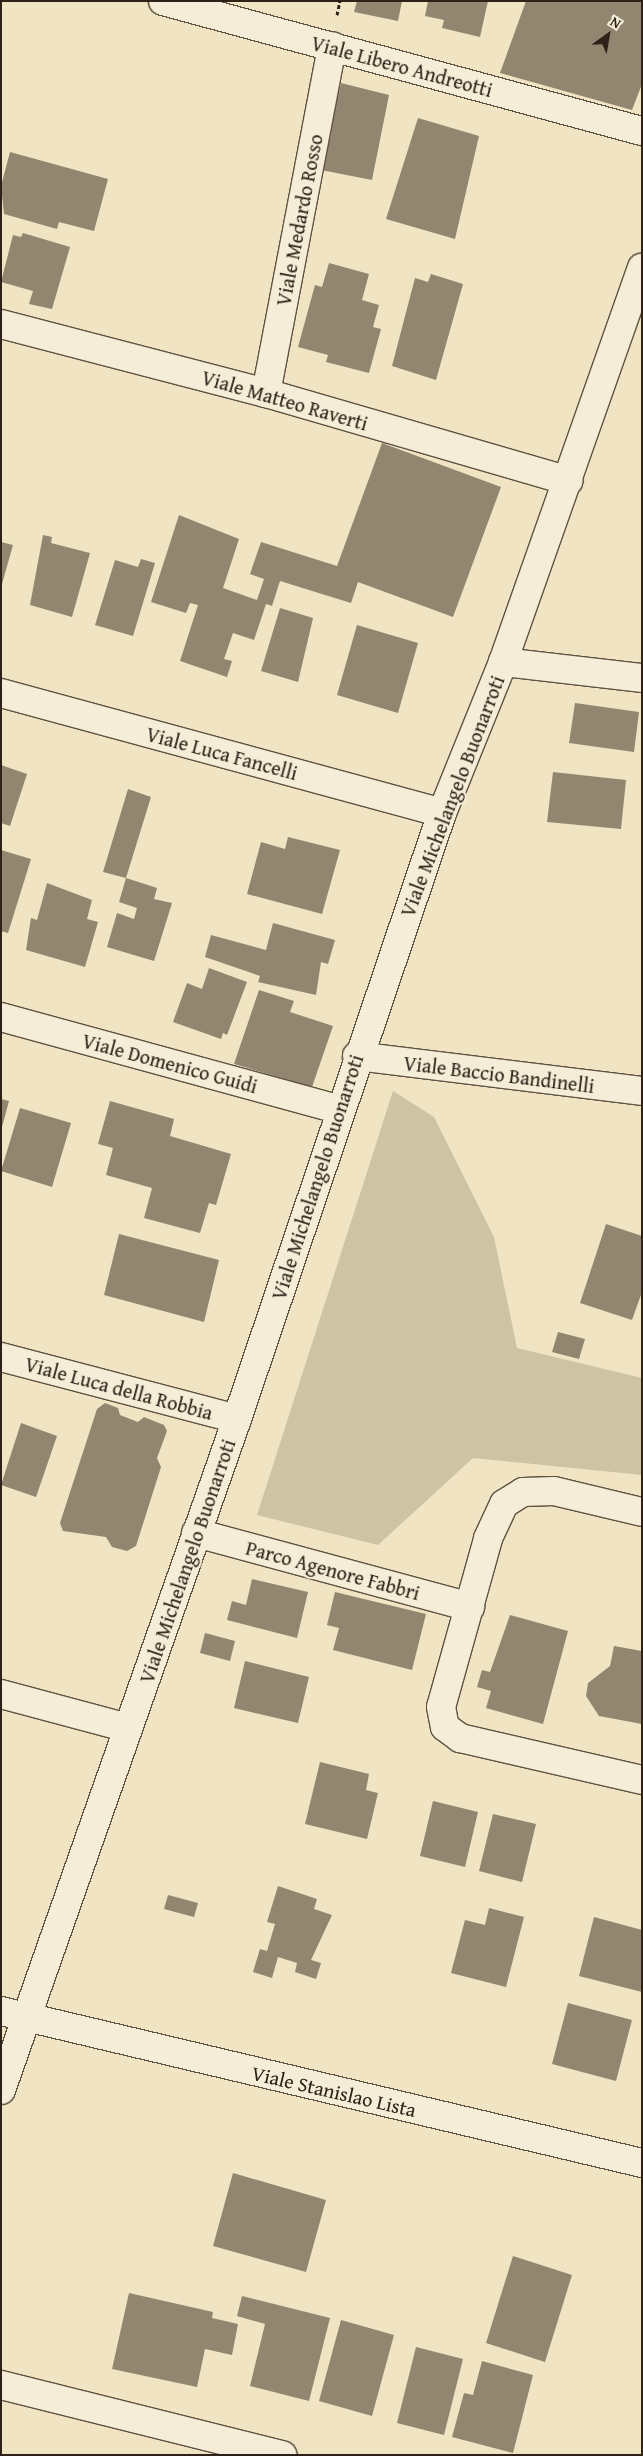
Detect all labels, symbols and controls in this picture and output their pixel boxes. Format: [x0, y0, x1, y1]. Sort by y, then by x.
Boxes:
north arrow [583, 10, 633, 60]
text: N [607, 11, 625, 33]
street label: Viale Libero Andreotti [309, 30, 495, 102]
street label: Viale Medardo Rosso [271, 132, 327, 308]
street label: Viale Matteo Raverti [199, 365, 371, 435]
street label: Viale Michelangelo Buonarroti [395, 672, 509, 920]
street label: Viale Luca Fancelli [144, 721, 300, 785]
street label: Viale Domenico Guidi [80, 1028, 260, 1098]
street label: Viale Baccio Bandinelli [402, 1050, 596, 1098]
street label: Viale Michelangelo Buonarroti [266, 1051, 368, 1303]
street label: Viale Luca della Robbia [22, 1351, 216, 1425]
street label: Viale Michelangelo Buonarroti [134, 1436, 240, 1686]
street label: Parco Agenore Fabbri [243, 1535, 423, 1605]
street label: Viale Stanislao Lista [249, 2060, 419, 2122]

